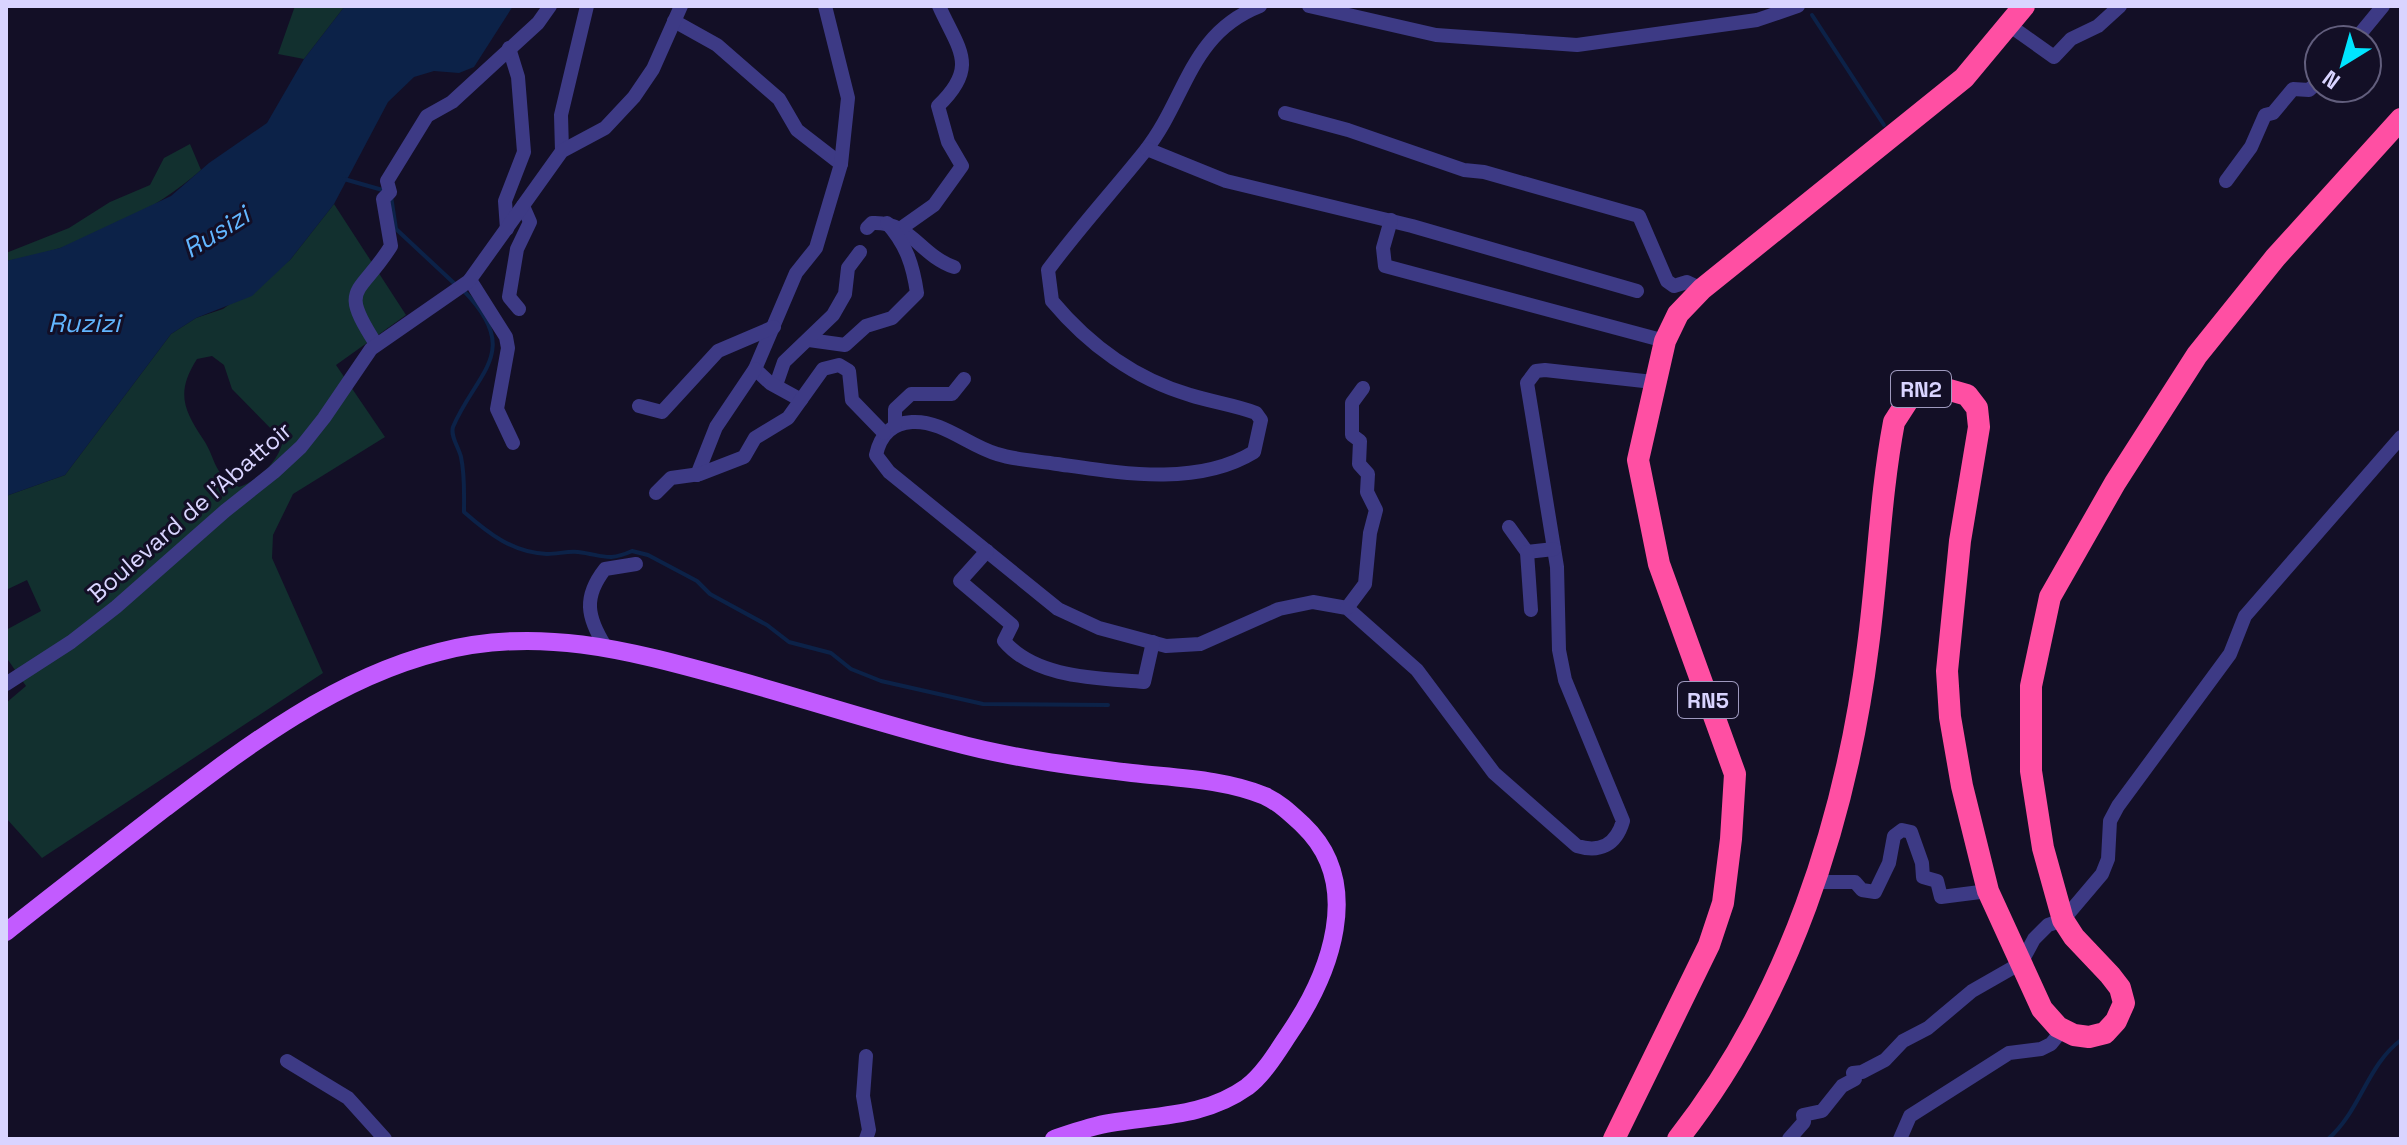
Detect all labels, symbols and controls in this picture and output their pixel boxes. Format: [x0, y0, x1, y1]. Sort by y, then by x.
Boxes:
north arrow [2303, 24, 2383, 104]
text: N [2317, 64, 2345, 96]
water label: Rusizi [176, 197, 258, 266]
water label: Ruzizi [48, 306, 123, 340]
road number: RN2 [1891, 371, 1951, 407]
street label: Boulevard de l'Abattoir [81, 415, 298, 609]
road number: RN5 [1678, 682, 1738, 718]

